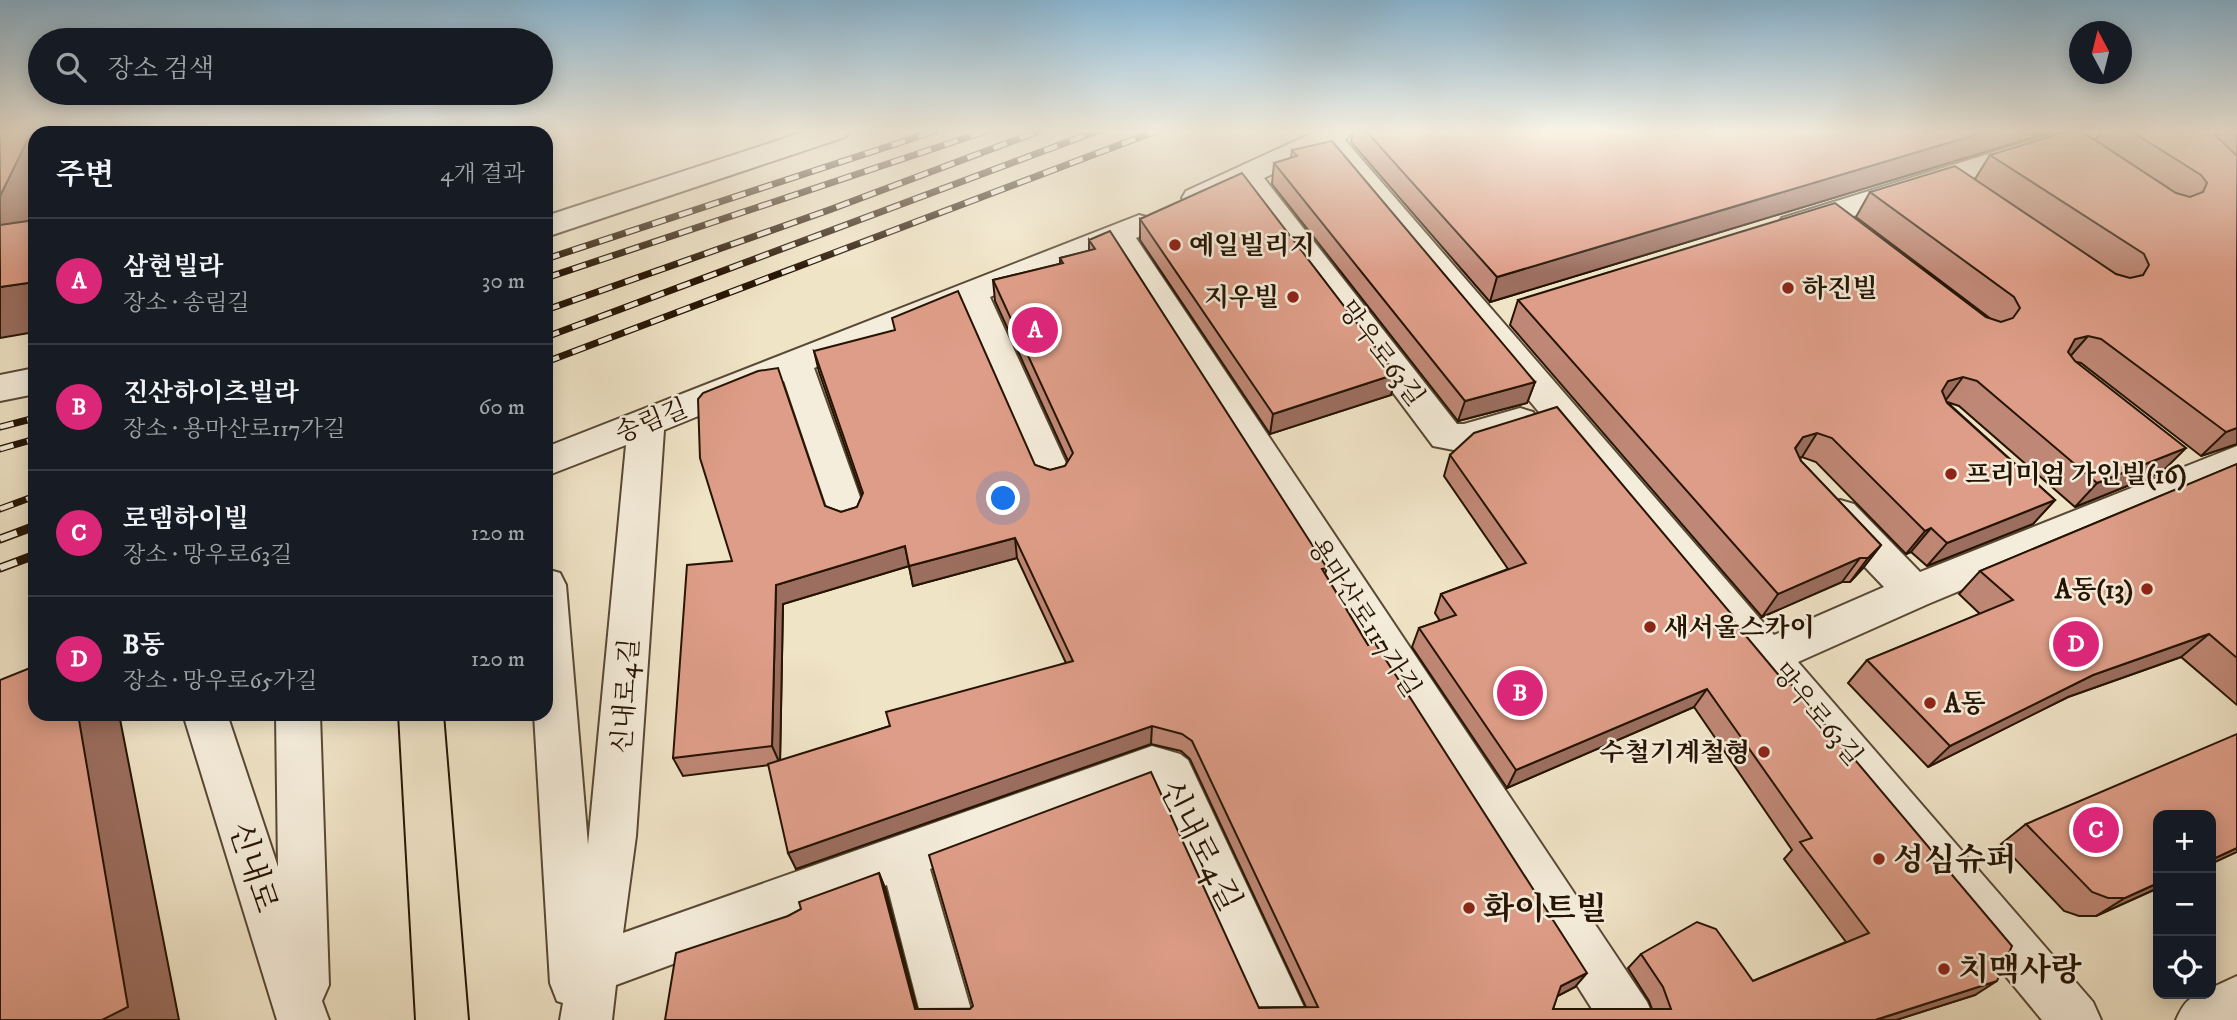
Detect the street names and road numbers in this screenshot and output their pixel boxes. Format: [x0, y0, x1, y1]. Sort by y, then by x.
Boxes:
street label: 망우로63길 [1330, 295, 1431, 413]
street label: 송림길 [610, 392, 693, 451]
street label: 용마산로117가길 [1300, 532, 1428, 704]
street label: 신내로4길 [606, 637, 647, 755]
street label: 망우로63길 [1764, 657, 1869, 773]
street label: 신내로4길 [1149, 774, 1249, 918]
street label: 신내로 [219, 817, 285, 918]

